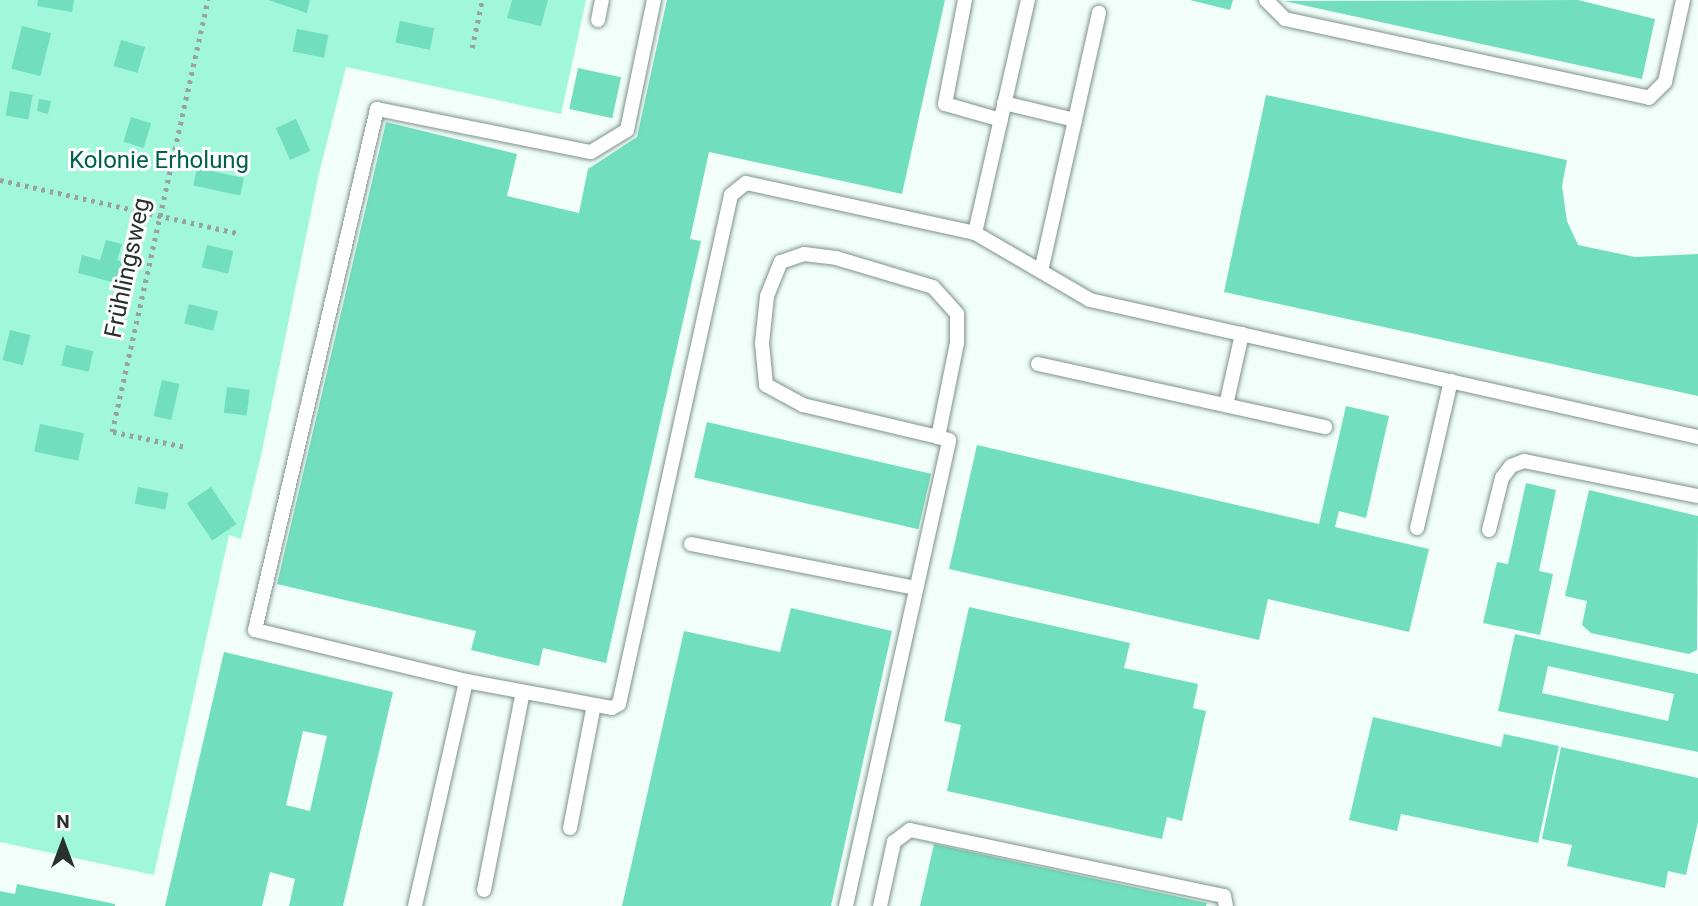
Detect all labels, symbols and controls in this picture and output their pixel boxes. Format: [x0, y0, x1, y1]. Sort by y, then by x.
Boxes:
park label: Kolonie Erholung [69, 147, 249, 175]
street label: Frühlingsweg [99, 195, 157, 341]
north arrow [28, 808, 98, 878]
text: N [56, 810, 70, 833]

